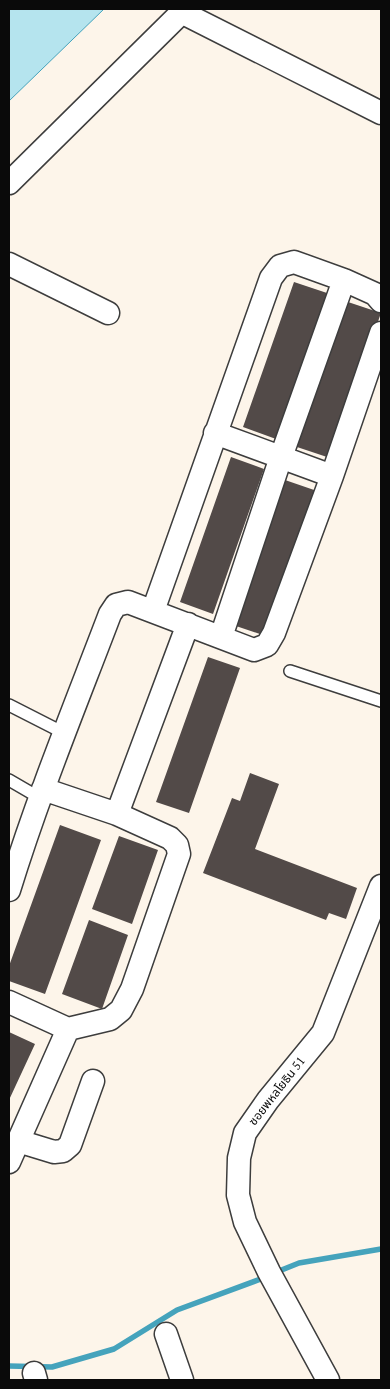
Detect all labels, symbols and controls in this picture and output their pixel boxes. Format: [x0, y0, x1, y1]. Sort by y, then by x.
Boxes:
street label: ซอยพหลโยธิน 51 [245, 1053, 308, 1128]

